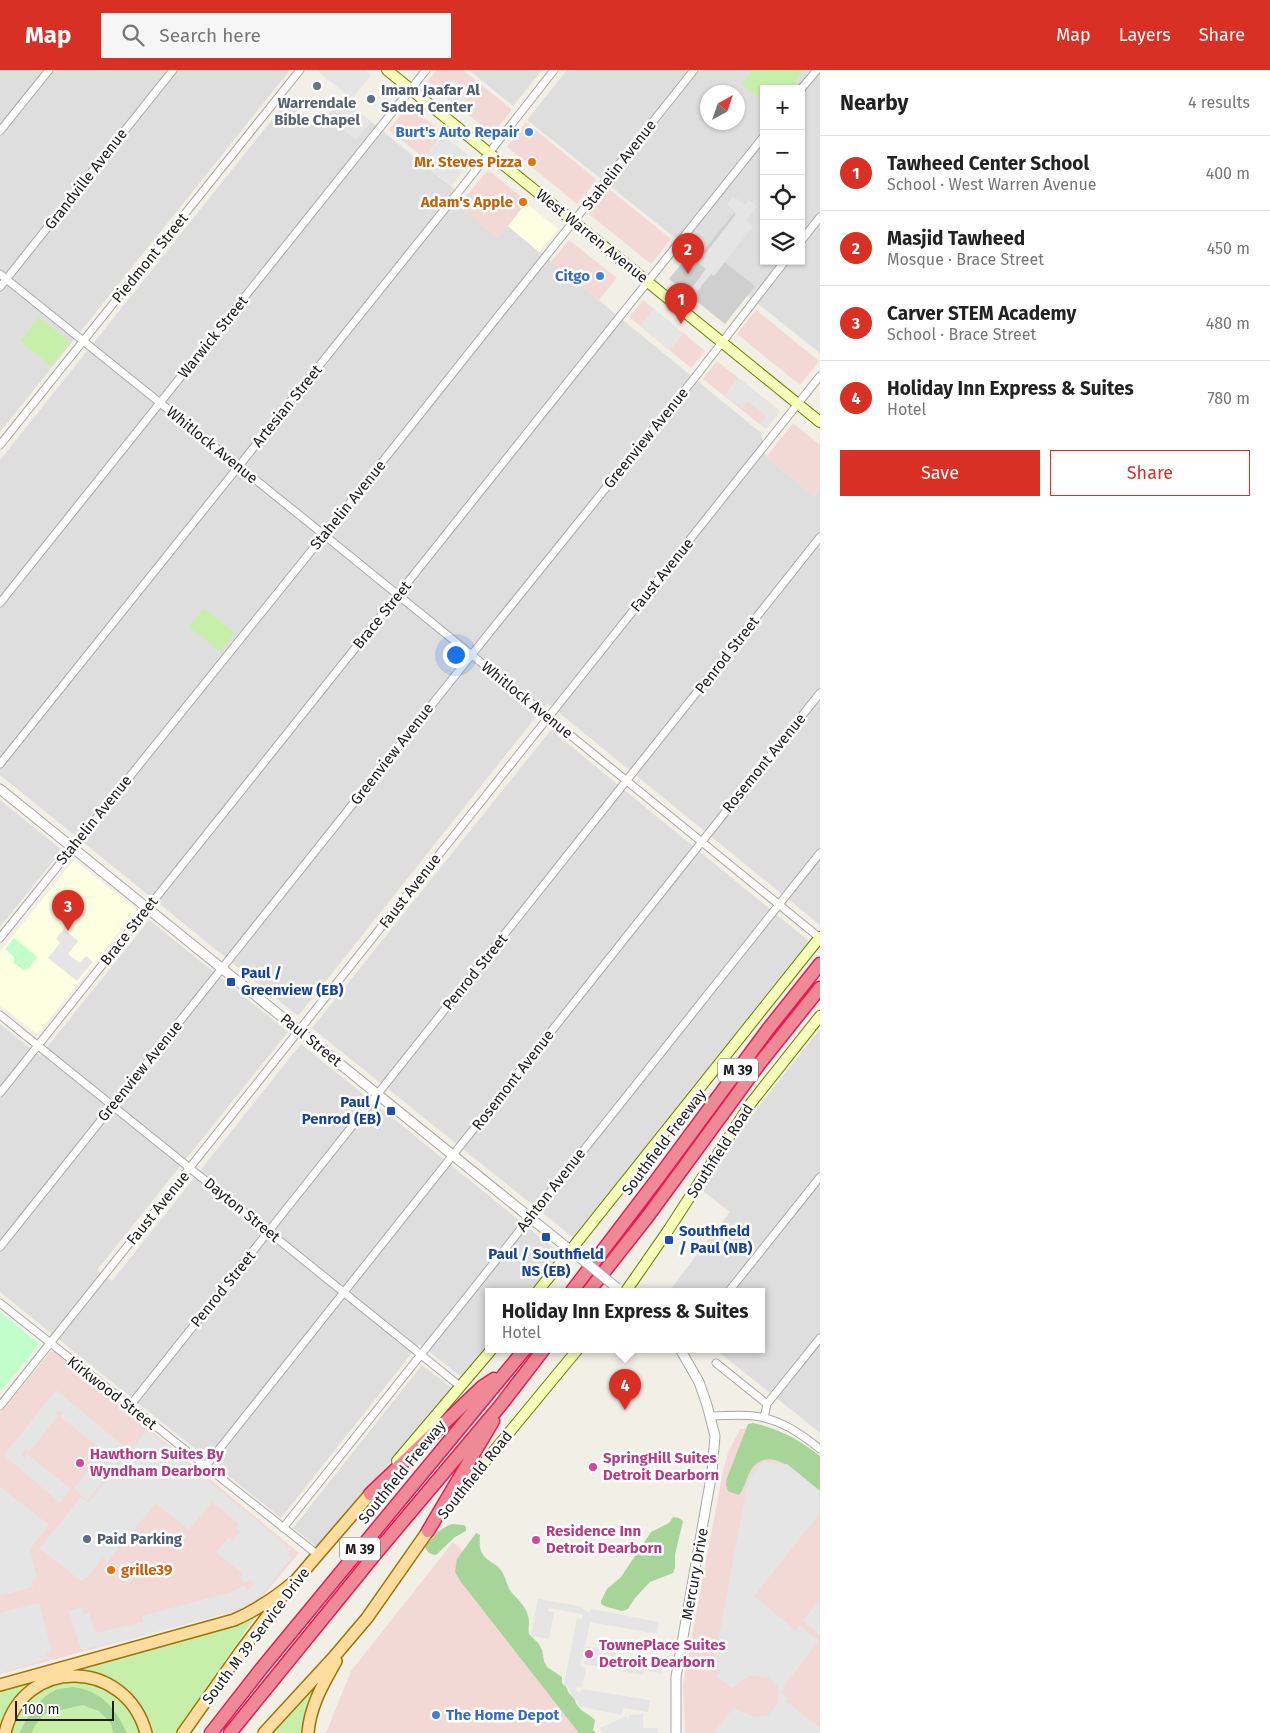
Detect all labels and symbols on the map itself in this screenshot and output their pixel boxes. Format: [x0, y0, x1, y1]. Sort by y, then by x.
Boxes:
marker: Warrendale Bible Chapel [311, 80, 323, 92]
place label: Imam Jaafar Al Sadeq Center [381, 81, 480, 116]
north arrow [700, 85, 745, 130]
marker: Imam Jaafar Al Sadeq Center [365, 93, 377, 105]
place label: Warrendale Bible Chapel [274, 94, 360, 129]
street label: Stahelin Avenue [578, 116, 660, 214]
place label: Burt's Auto Repair [396, 123, 520, 141]
street label: Grandville Avenue [41, 125, 131, 233]
marker: Burt's Auto Repair [523, 126, 535, 138]
place label: Mr. Steves Pizza [414, 153, 522, 171]
marker: Mr. Steves Pizza [526, 156, 538, 168]
street label: West Warren Avenue [532, 185, 652, 287]
place label: Adam's Apple [420, 193, 513, 211]
marker: Adam's Apple [517, 196, 529, 208]
street label: Piedmont Street [108, 209, 192, 307]
pin: 2 [672, 233, 704, 274]
place label: Citgo [555, 267, 590, 285]
marker: Citgo [594, 270, 606, 282]
pin: 1 [665, 283, 697, 324]
street label: Warwick Street [174, 292, 252, 382]
street label: Artesian Street [248, 361, 326, 451]
street label: Greenview Avenue [600, 384, 692, 492]
street label: Whitlock Avenue [163, 403, 261, 487]
street label: Stahelin Avenue [306, 457, 390, 553]
street label: Faust Avenue [627, 535, 697, 615]
street label: Brace Street [349, 577, 415, 653]
street label: Penrod Street [691, 612, 763, 697]
your location [443, 642, 469, 668]
street label: Whitlock Avenue [478, 658, 576, 742]
street label: Greenview Avenue [347, 700, 437, 808]
street label: Rosemont Avenue [718, 710, 810, 816]
street label: Stahelin Avenue [52, 772, 136, 868]
street label: Faust Avenue [375, 850, 445, 932]
pin: 3 [52, 890, 84, 931]
street label: Brace Street [97, 893, 162, 969]
street label: Penrod Street [439, 930, 512, 1014]
place label: Paul / Greenview (EB) [241, 964, 343, 999]
marker: Paul / Greenview (EB) [225, 976, 237, 988]
street label: Paul Street [277, 1010, 346, 1071]
street label: Greenview Avenue [94, 1017, 186, 1125]
street label: Rosemont Avenue [468, 1026, 558, 1134]
road number: M 39 [718, 1058, 758, 1082]
street label: Southfield Freeway [618, 1085, 710, 1199]
place label: Paul / Penrod (EB) [302, 1093, 381, 1128]
street label: Southfield Road [683, 1101, 757, 1201]
marker: Paul / Penrod (EB) [385, 1105, 397, 1117]
street label: Ashton Avenue [513, 1145, 589, 1235]
street label: Faust Avenue [123, 1168, 193, 1248]
street label: Dayton Street [200, 1174, 284, 1246]
place label: Southfield / Paul (NB) [679, 1222, 752, 1257]
marker: Paul / Southfield NS (EB) [540, 1231, 552, 1243]
marker: Southfield / Paul (NB) [663, 1234, 675, 1246]
place label: Paul / Southfield NS (EB) [488, 1245, 604, 1280]
street label: Penrod Street [187, 1247, 260, 1331]
street label: Kirkwood Street [64, 1353, 161, 1434]
pin: 4 [609, 1369, 641, 1410]
street label: Southfield Freeway [355, 1416, 450, 1528]
street label: Southfield Road [434, 1427, 516, 1523]
place label: Hawthorn Suites By Wyndham Dearborn [90, 1445, 226, 1480]
place label: SpringHill Suites Detroit Dearborn [603, 1449, 719, 1484]
marker: Hawthorn Suites By Wyndham Dearborn [74, 1457, 86, 1469]
marker: SpringHill Suites Detroit Dearborn [587, 1461, 599, 1473]
place label: Residence Inn Detroit Dearborn [546, 1522, 662, 1557]
street label: Mercury Drive [678, 1527, 712, 1621]
place label: Paid Parking [97, 1530, 183, 1548]
marker: Paid Parking [81, 1533, 93, 1545]
marker: Residence Inn Detroit Dearborn [530, 1534, 542, 1546]
road number: M 39 [340, 1538, 380, 1560]
place label: grille39 [121, 1561, 172, 1579]
marker: grille39 [105, 1564, 117, 1576]
street label: South M 39 Service Drive [199, 1564, 313, 1708]
place label: TownePlace Suites Detroit Dearborn [599, 1636, 726, 1671]
marker: TownePlace Suites Detroit Dearborn [583, 1648, 595, 1660]
scale bar [15, 1698, 114, 1721]
place label: The Home Depot [446, 1706, 560, 1724]
marker: The Home Depot [430, 1709, 442, 1721]

